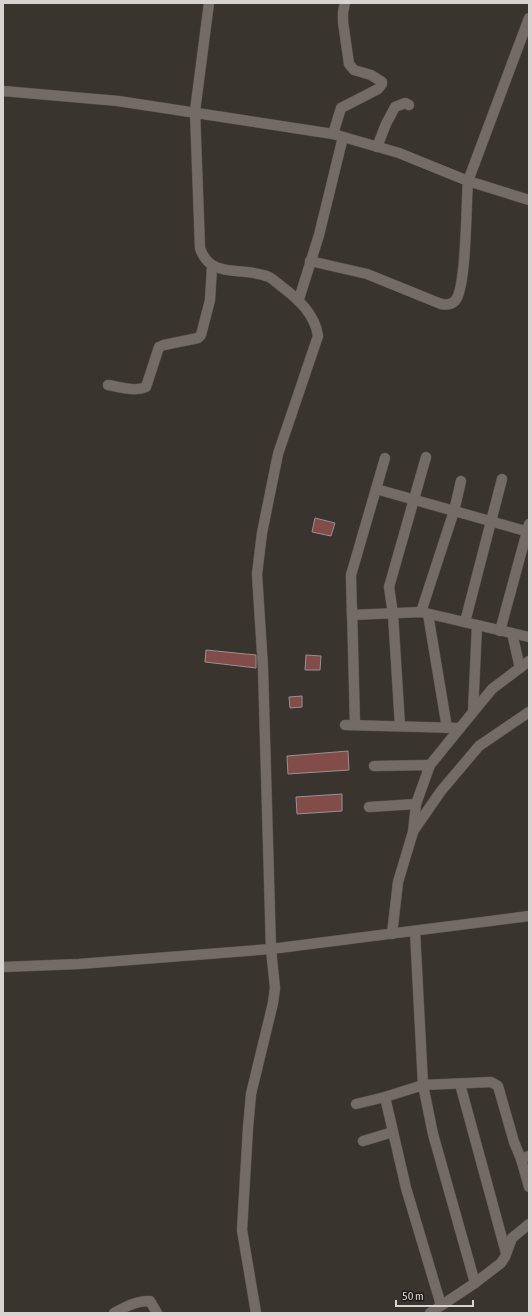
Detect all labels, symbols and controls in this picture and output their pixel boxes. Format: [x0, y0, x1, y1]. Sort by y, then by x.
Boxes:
scale bar [396, 1282, 473, 1308]
text: 50 m [402, 1289, 424, 1303]

